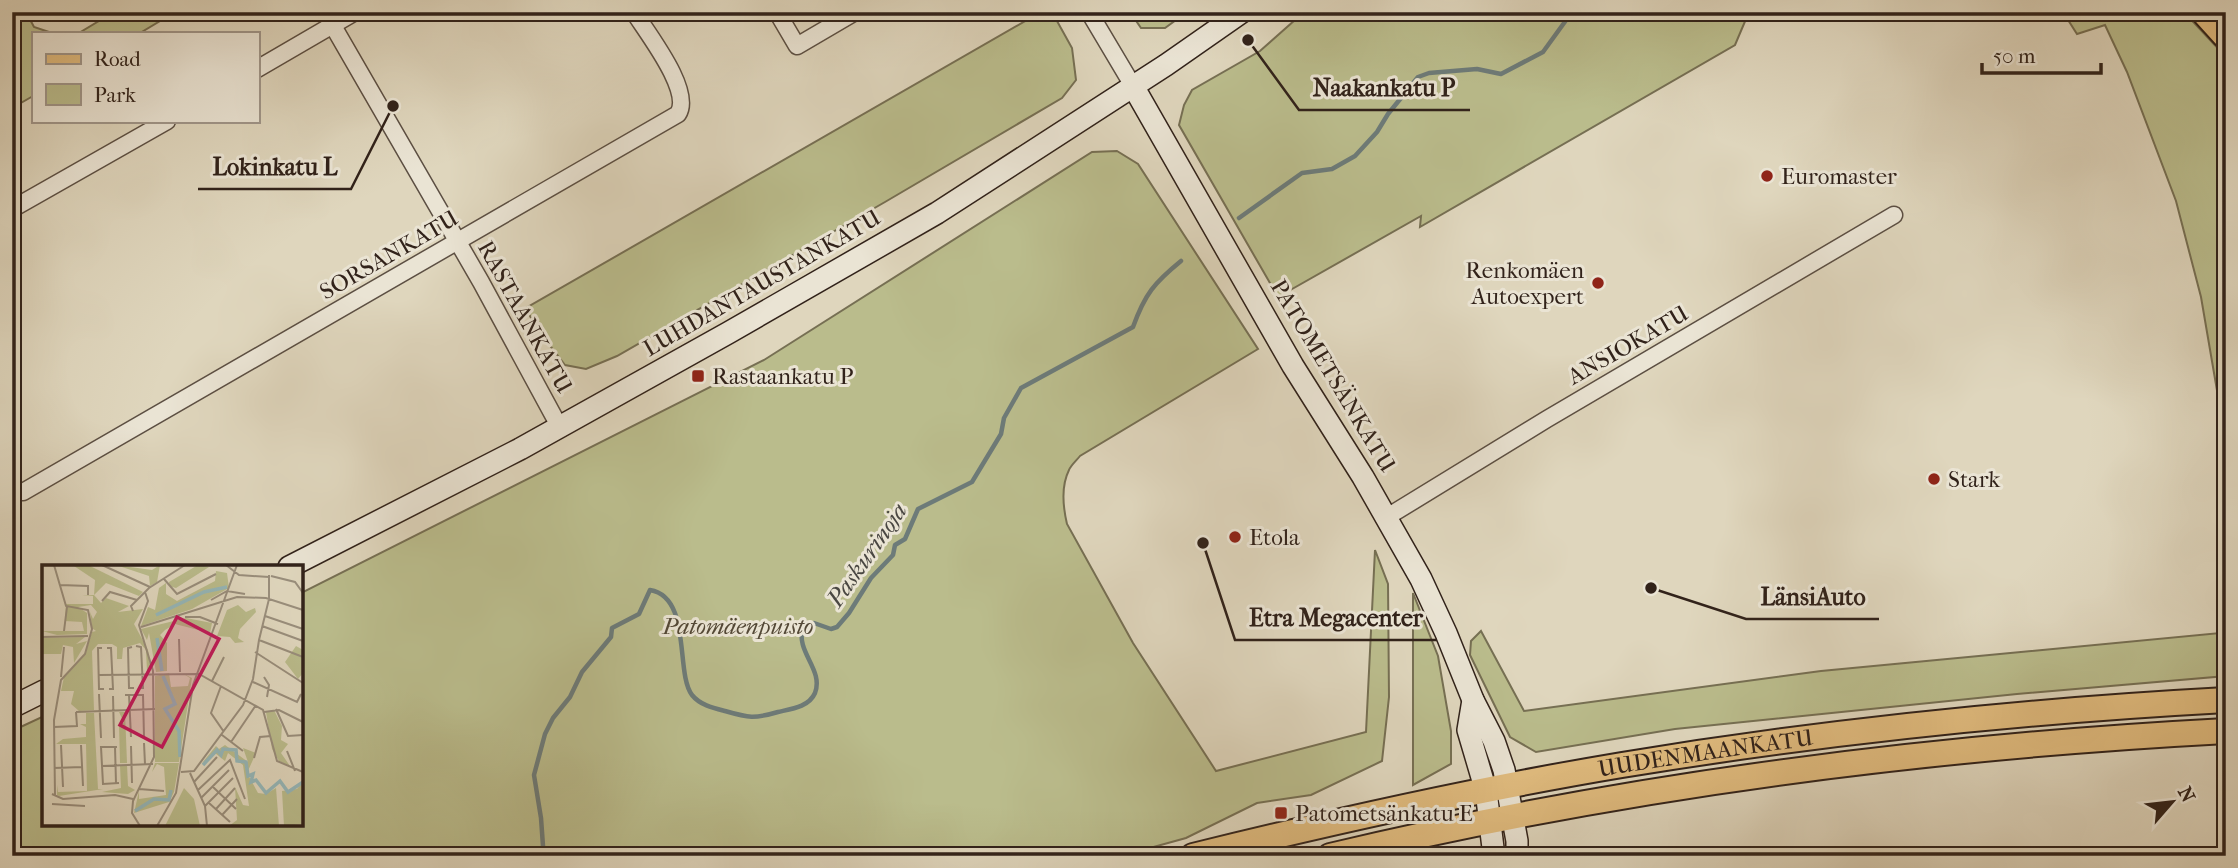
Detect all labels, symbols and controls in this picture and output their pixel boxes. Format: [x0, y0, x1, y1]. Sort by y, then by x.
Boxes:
legend [32, 32, 259, 122]
scale bar [1982, 32, 2102, 76]
text: 50 m [1993, 44, 2036, 68]
text: Road [94, 47, 141, 71]
callout: Naakankatu P [1299, 65, 1470, 110]
text: Naakankatu P [1313, 74, 1456, 102]
text: Park [94, 83, 136, 107]
callout: Lokinkatu L [198, 144, 351, 189]
text: Lokinkatu L [212, 153, 338, 181]
place label: Euromaster [1781, 163, 1897, 190]
marker: Euromaster [1759, 168, 1775, 184]
street label: SORSANKATU [315, 204, 463, 306]
street label: LUHDANTAUSTANKATU [638, 204, 886, 362]
street label: RASTAANKATU [472, 236, 578, 398]
place label: Renkomäen Autoexpert [1465, 257, 1585, 310]
street label: PATOMETSÄNKATU [1265, 275, 1401, 477]
marker: Renkomäen Autoexpert [1590, 275, 1606, 291]
street label: ANSIOKATU [1562, 299, 1693, 391]
place label: Rastaankatu P [712, 363, 854, 390]
marker: Rastaankatu P [690, 368, 706, 384]
place label: Stark [1948, 466, 2001, 493]
marker: Stark [1926, 471, 1942, 487]
water label: Paskurinoja [820, 498, 913, 613]
place label: Etola [1249, 524, 1300, 551]
marker: Etola [1227, 529, 1243, 545]
inset map [42, 565, 303, 826]
callout: LänsiAuto [1746, 574, 1879, 619]
text: LänsiAuto [1760, 583, 1866, 611]
callout: Etra Megacenter [1235, 595, 1437, 640]
text: Etra Megacenter [1249, 604, 1424, 632]
park label: Patomäenpuisto [662, 613, 813, 640]
street label: UUDENMAANKATU [1596, 724, 1815, 782]
north arrow [2136, 766, 2206, 836]
text: N [2173, 783, 2199, 807]
place label: Patometsänkatu E [1295, 800, 1473, 827]
marker: Patometsänkatu E [1273, 805, 1289, 821]

